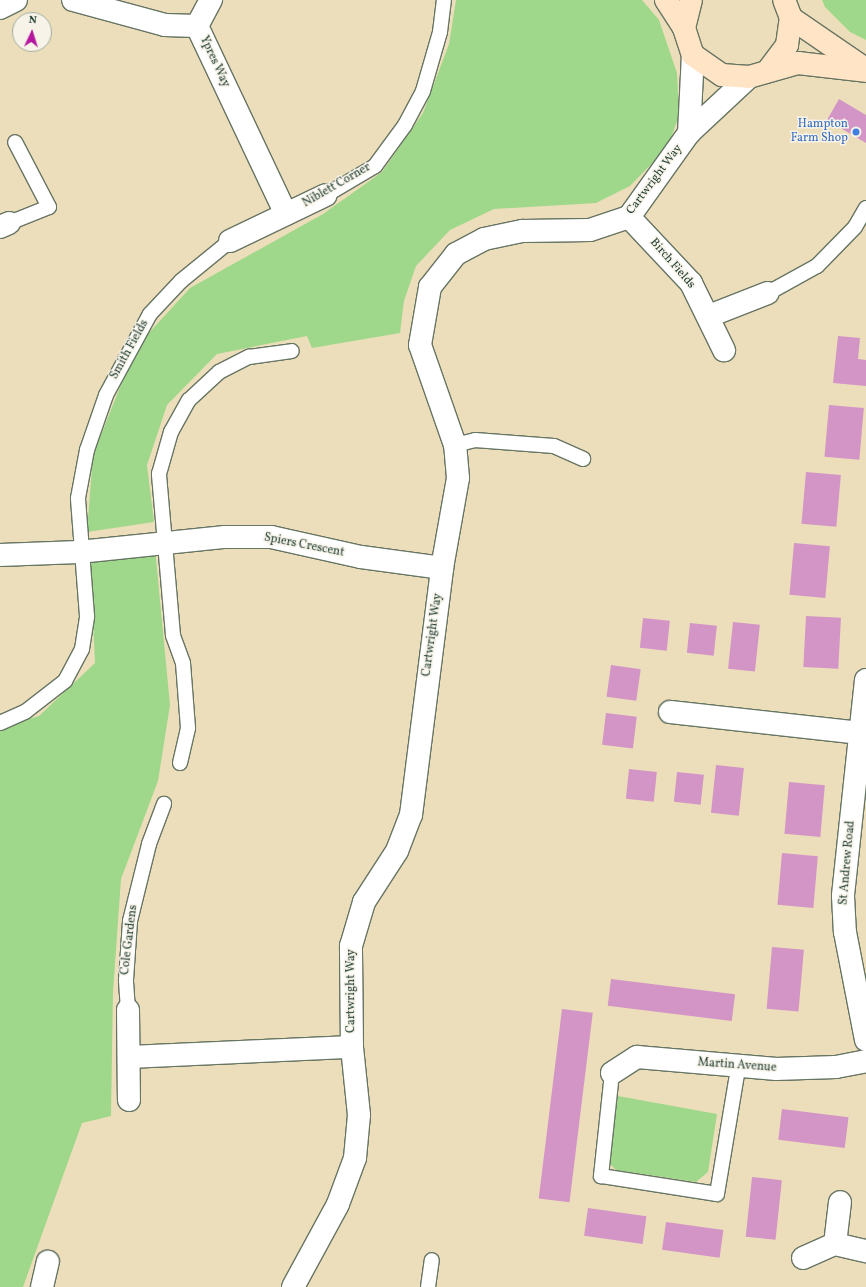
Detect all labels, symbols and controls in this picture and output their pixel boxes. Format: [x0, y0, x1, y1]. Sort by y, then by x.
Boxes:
north arrow [12, 12, 52, 52]
text: N [28, 13, 37, 28]
street label: Ypres Way [196, 34, 232, 90]
place label: Hampton Farm Shop [791, 118, 848, 146]
marker: Hampton Farm Shop [851, 127, 861, 137]
street label: Cartwright Way [624, 142, 686, 218]
street label: Niblett Corner [300, 161, 374, 211]
street label: Birch Fields [646, 236, 698, 292]
street label: Smith Fields [108, 318, 152, 382]
street label: Spiers Crescent [263, 531, 345, 561]
street label: Cartwright Way [420, 592, 446, 678]
street label: St Andrew Road [837, 820, 859, 906]
street label: Cole Gardens [119, 904, 141, 976]
street label: Cartwright Way [345, 949, 359, 1033]
street label: Martin Avenue [697, 1056, 777, 1076]

